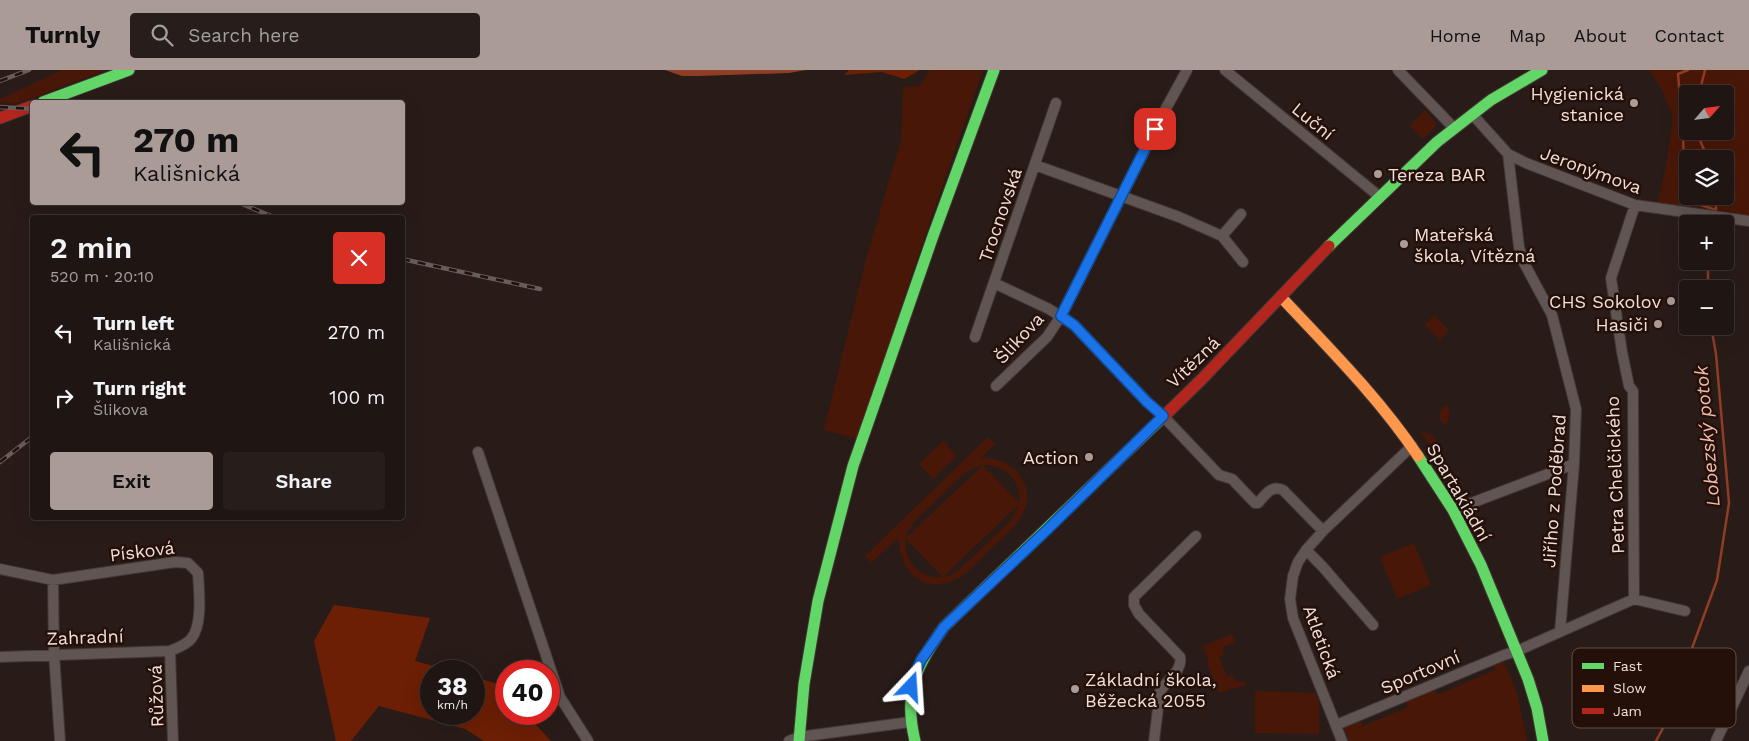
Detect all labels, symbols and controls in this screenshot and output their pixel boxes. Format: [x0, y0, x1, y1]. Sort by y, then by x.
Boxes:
search box [130, 13, 480, 58]
text: Turnly [25, 21, 100, 49]
icon: search [148, 21, 176, 49]
text: Search here [188, 24, 300, 47]
text: Home [1430, 25, 1481, 46]
text: Map [1509, 25, 1546, 46]
text: About [1574, 25, 1626, 46]
text: Contact [1654, 25, 1724, 46]
place label: Hygienická stanice [1531, 83, 1624, 125]
north arrow [1679, 85, 1734, 140]
map controls [1679, 85, 1734, 335]
marker: Hygienická stanice [1628, 97, 1640, 109]
street label: Luční [1288, 98, 1338, 144]
pin [1134, 108, 1176, 150]
icon: arrive [1141, 115, 1169, 143]
text: 270 m [133, 119, 239, 161]
icon: left [50, 120, 115, 185]
street label: Jeronýmova [1538, 142, 1644, 198]
button: layers [1679, 150, 1734, 205]
text: Kališnická [133, 161, 240, 186]
place label: Tereza BAR [1388, 164, 1486, 185]
street label: Trocnovská [974, 165, 1026, 265]
marker: Tereza BAR [1372, 168, 1384, 180]
button: + [1679, 215, 1734, 270]
place label: Mateřská škola, Vítězná [1414, 224, 1536, 266]
text: 2 min [50, 230, 132, 265]
button: close [333, 232, 385, 284]
marker: Mateřská škola, Vítězná [1398, 238, 1410, 250]
text: 520 m · 20:10 [50, 267, 154, 286]
button: − [1679, 280, 1734, 335]
place label: CHS Sokolov [1549, 291, 1662, 312]
marker: CHS Sokolov [1665, 295, 1677, 307]
street label: Šlikova [990, 308, 1048, 368]
text: Turn left [93, 312, 174, 335]
place label: Hasiči [1596, 314, 1648, 335]
marker: Hasiči [1652, 318, 1664, 330]
icon: left [50, 319, 78, 347]
text: 270 m [328, 321, 385, 344]
street label: Vítězná [1162, 332, 1224, 392]
text: Kališnická [93, 335, 171, 354]
water label: Lobezský potok [1689, 364, 1725, 508]
text: Turn right [93, 377, 186, 400]
icon: right [50, 384, 78, 412]
text: 100 m [329, 386, 385, 409]
street label: Petra Chelčického [1602, 396, 1628, 554]
text: Šlikova [93, 400, 148, 419]
street label: Jiřího z Poděbrad [1538, 413, 1570, 569]
street label: Spartakiádní [1422, 439, 1496, 545]
place label: Action [1023, 447, 1079, 468]
marker: Action [1083, 451, 1095, 463]
button: Exit [50, 452, 213, 510]
button: Share [223, 452, 385, 510]
street label: Písková [108, 537, 176, 565]
street label: Atletická [1299, 602, 1345, 682]
street label: Zahradní [46, 625, 124, 649]
street label: Sportovní [1377, 646, 1463, 698]
legend [1572, 648, 1736, 728]
text: Fast [1613, 658, 1642, 674]
speed limit sign: 40 [495, 660, 560, 725]
position arrow [884, 660, 936, 712]
street label: Růžová [144, 664, 168, 728]
place label: Základní škola, Běžecká 2055 [1085, 669, 1216, 711]
text: 38 [437, 672, 468, 701]
text: Slow [1613, 680, 1646, 696]
marker: Základní škola, Běžecká 2055 [1069, 683, 1081, 695]
text: km/h [437, 698, 468, 712]
text: Jam [1613, 703, 1642, 719]

